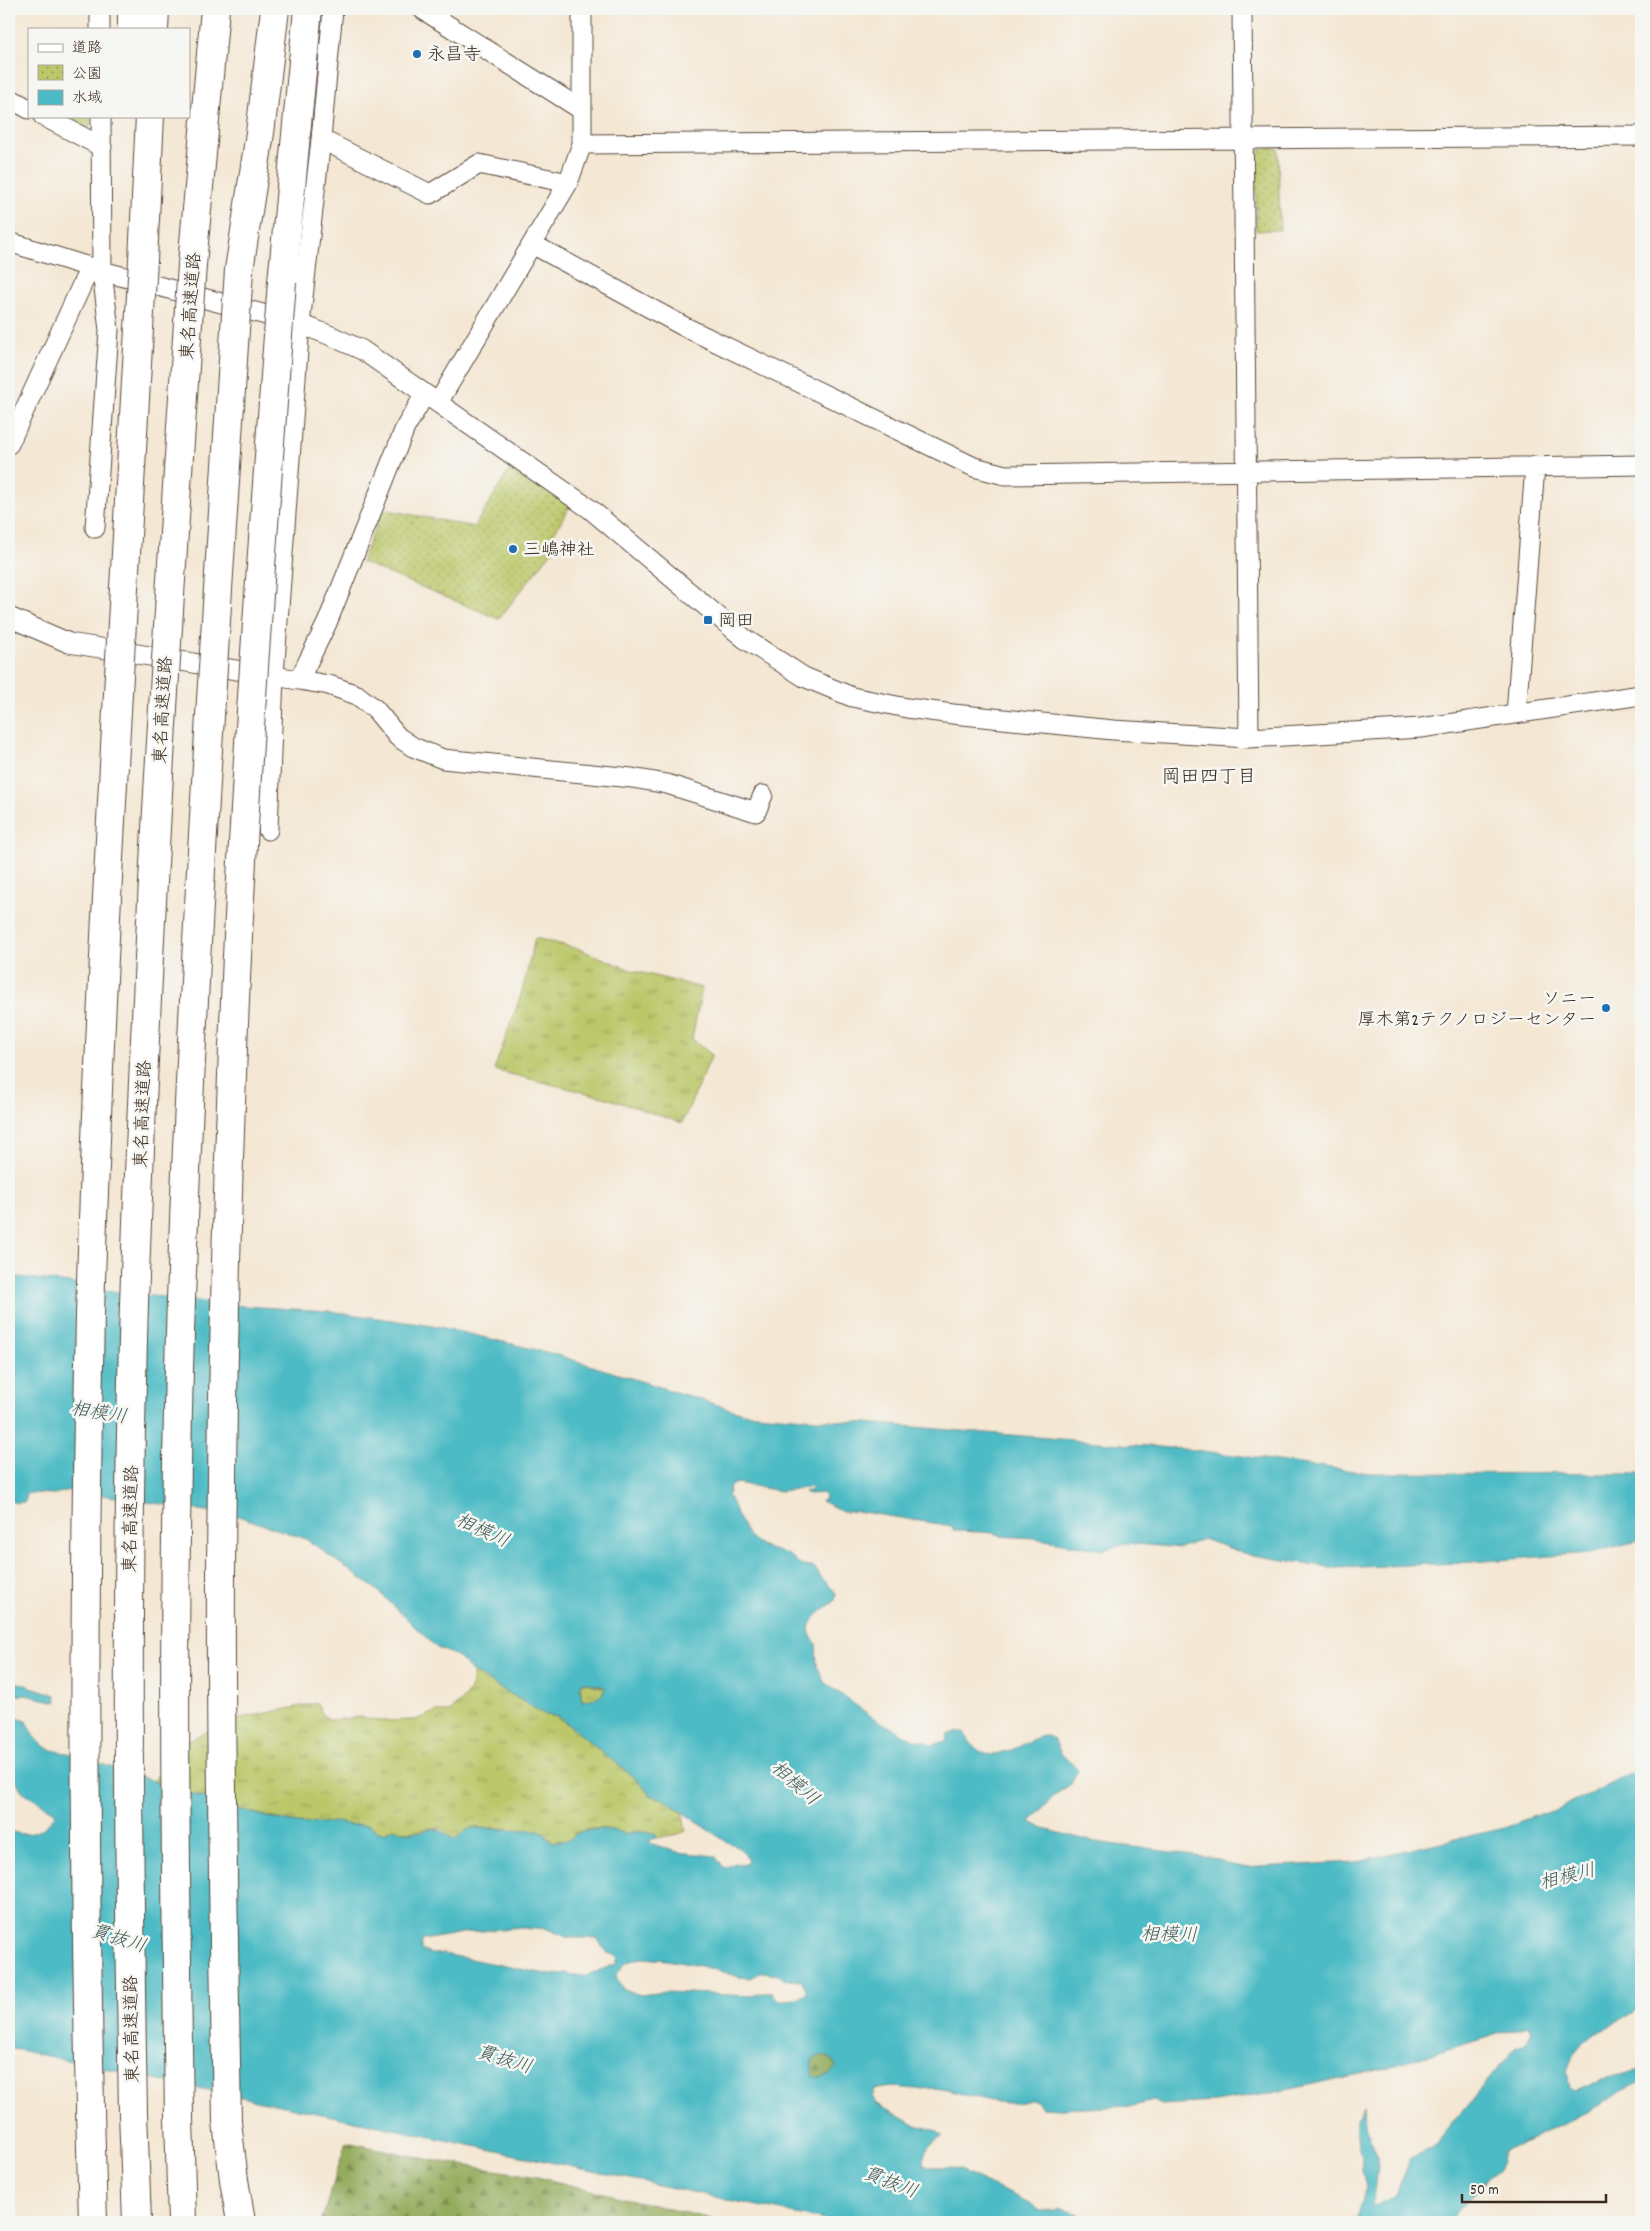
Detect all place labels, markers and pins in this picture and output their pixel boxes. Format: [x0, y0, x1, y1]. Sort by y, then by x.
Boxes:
place label: 永昌寺 [427, 44, 481, 69]
marker: 永昌寺 [411, 48, 423, 60]
place label: 三嶋神社 [523, 539, 595, 564]
marker: 三嶋神社 [507, 543, 519, 555]
place label: 岡田 [718, 610, 754, 635]
marker: 岡田 [702, 614, 714, 626]
place label: ソニー 厚木第2テクノロジーセンター [1357, 988, 1596, 1034]
marker: ソニー 厚木第2テクノロジーセンター [1600, 1002, 1612, 1014]

